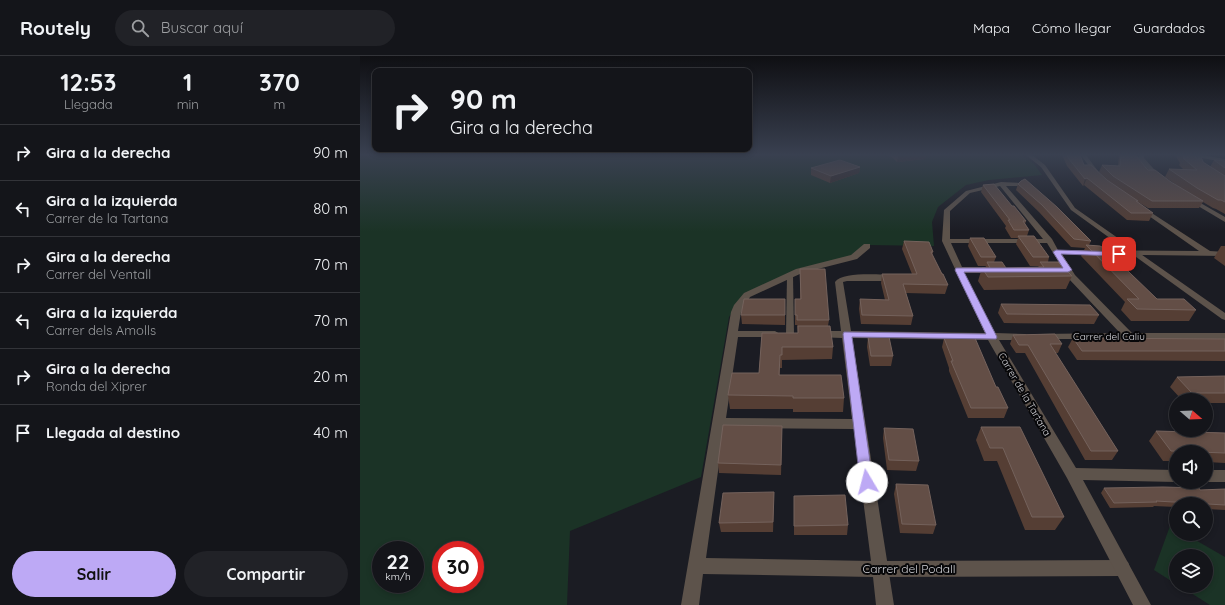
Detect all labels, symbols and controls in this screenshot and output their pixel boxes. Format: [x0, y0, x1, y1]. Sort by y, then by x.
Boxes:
search box [115, 10, 395, 46]
text: Routely [20, 16, 91, 40]
icon: search [129, 17, 151, 39]
text: Buscar aquí [161, 18, 243, 37]
text: Mapa [973, 19, 1010, 37]
text: Cómo llegar [1032, 19, 1111, 37]
text: Guardados [1133, 19, 1205, 37]
text: 12:53 [60, 67, 116, 97]
text: 1 [183, 67, 192, 97]
text: 370 [259, 67, 300, 97]
text: 90 m [450, 81, 517, 116]
icon: right [384, 84, 436, 136]
text: Llegada [64, 96, 113, 112]
text: min [177, 96, 199, 112]
text: m [273, 96, 285, 112]
text: Gira a la derecha [450, 116, 593, 139]
icon: right [12, 142, 34, 164]
text: Gira a la derecha [46, 143, 171, 162]
text: 90 m [313, 143, 348, 162]
text: Gira a la izquierda [46, 191, 178, 210]
icon: left [12, 198, 34, 220]
text: 80 m [313, 199, 348, 218]
text: Carrer de la Tartana [46, 210, 168, 226]
pin [1102, 237, 1136, 271]
icon: arrive [1108, 243, 1130, 265]
text: Gira a la derecha [46, 247, 171, 266]
icon: right [12, 254, 34, 276]
text: 70 m [314, 255, 348, 274]
text: Carrer del Ventall [46, 266, 151, 282]
text: Gira a la izquierda [46, 303, 178, 322]
icon: left [12, 310, 34, 332]
text: 70 m [314, 311, 348, 330]
text: Carrer dels Amolls [46, 322, 156, 338]
street label: Carrer del Caliu [1073, 330, 1145, 343]
street label: Carrer de la Tartana [995, 350, 1054, 438]
text: Gira a la derecha [46, 359, 171, 378]
icon: right [12, 366, 34, 388]
text: 20 m [313, 367, 348, 386]
text: Ronda del Xiprer [46, 378, 147, 394]
north arrow [1169, 393, 1213, 437]
map controls [1169, 393, 1213, 593]
icon: arrive [12, 422, 34, 444]
text: Llegada al destino [46, 423, 180, 442]
text: 40 m [313, 423, 348, 442]
button: sound [1169, 445, 1213, 489]
position arrow [846, 461, 888, 503]
button: search [1169, 497, 1213, 541]
speed limit sign: 30 [432, 541, 484, 593]
text: 22 [387, 549, 409, 574]
button: layers [1169, 549, 1213, 593]
button: Salir [12, 551, 176, 597]
button: Compartir [184, 551, 348, 597]
street label: Carrer del Podall [862, 561, 956, 576]
text: km/h [385, 570, 411, 583]

